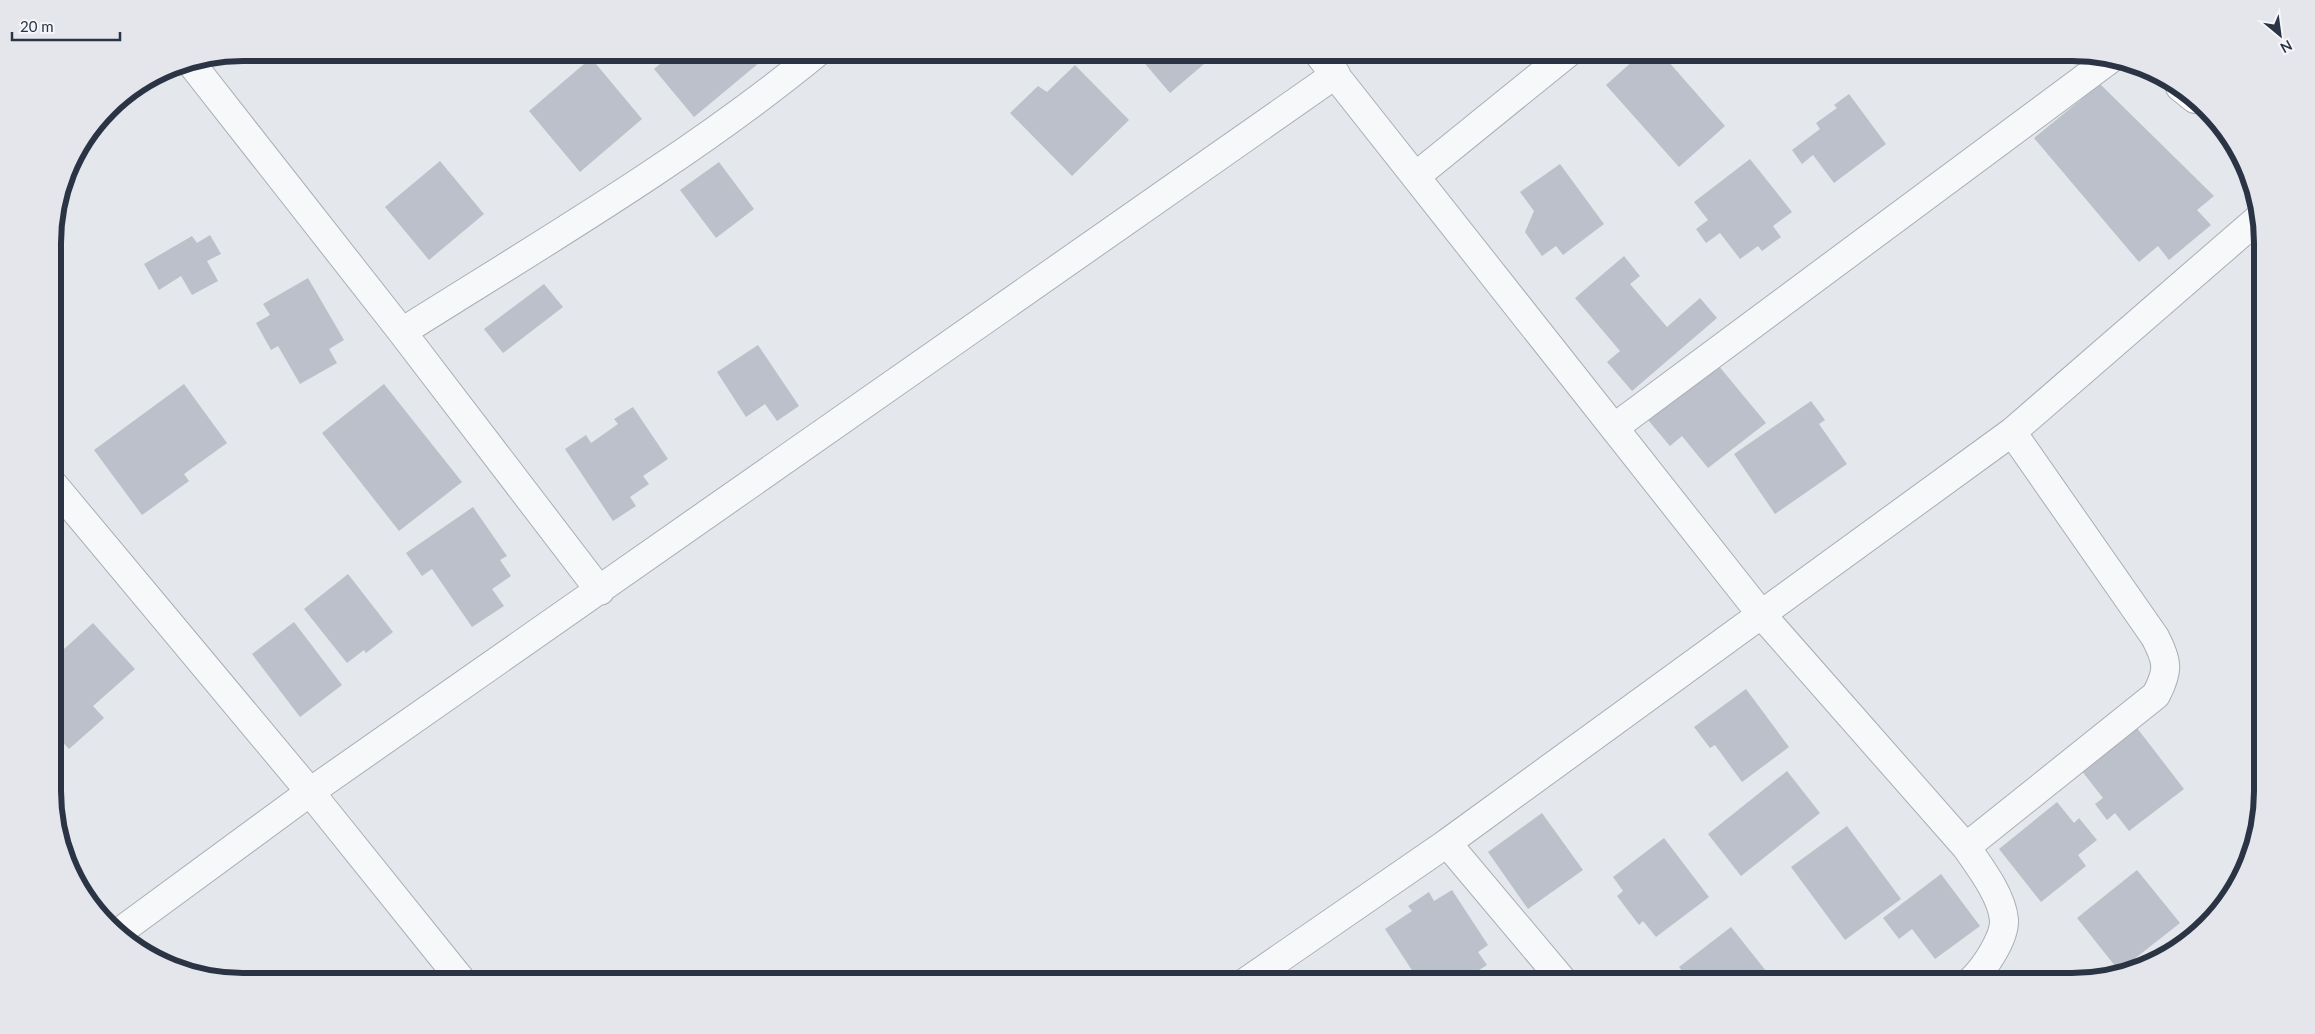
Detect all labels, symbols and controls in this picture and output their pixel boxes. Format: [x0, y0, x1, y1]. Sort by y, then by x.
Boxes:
scale bar [12, 10, 120, 42]
north arrow [2255, 10, 2305, 60]
text: 20 m [20, 17, 54, 35]
text: N [2278, 37, 2295, 57]

